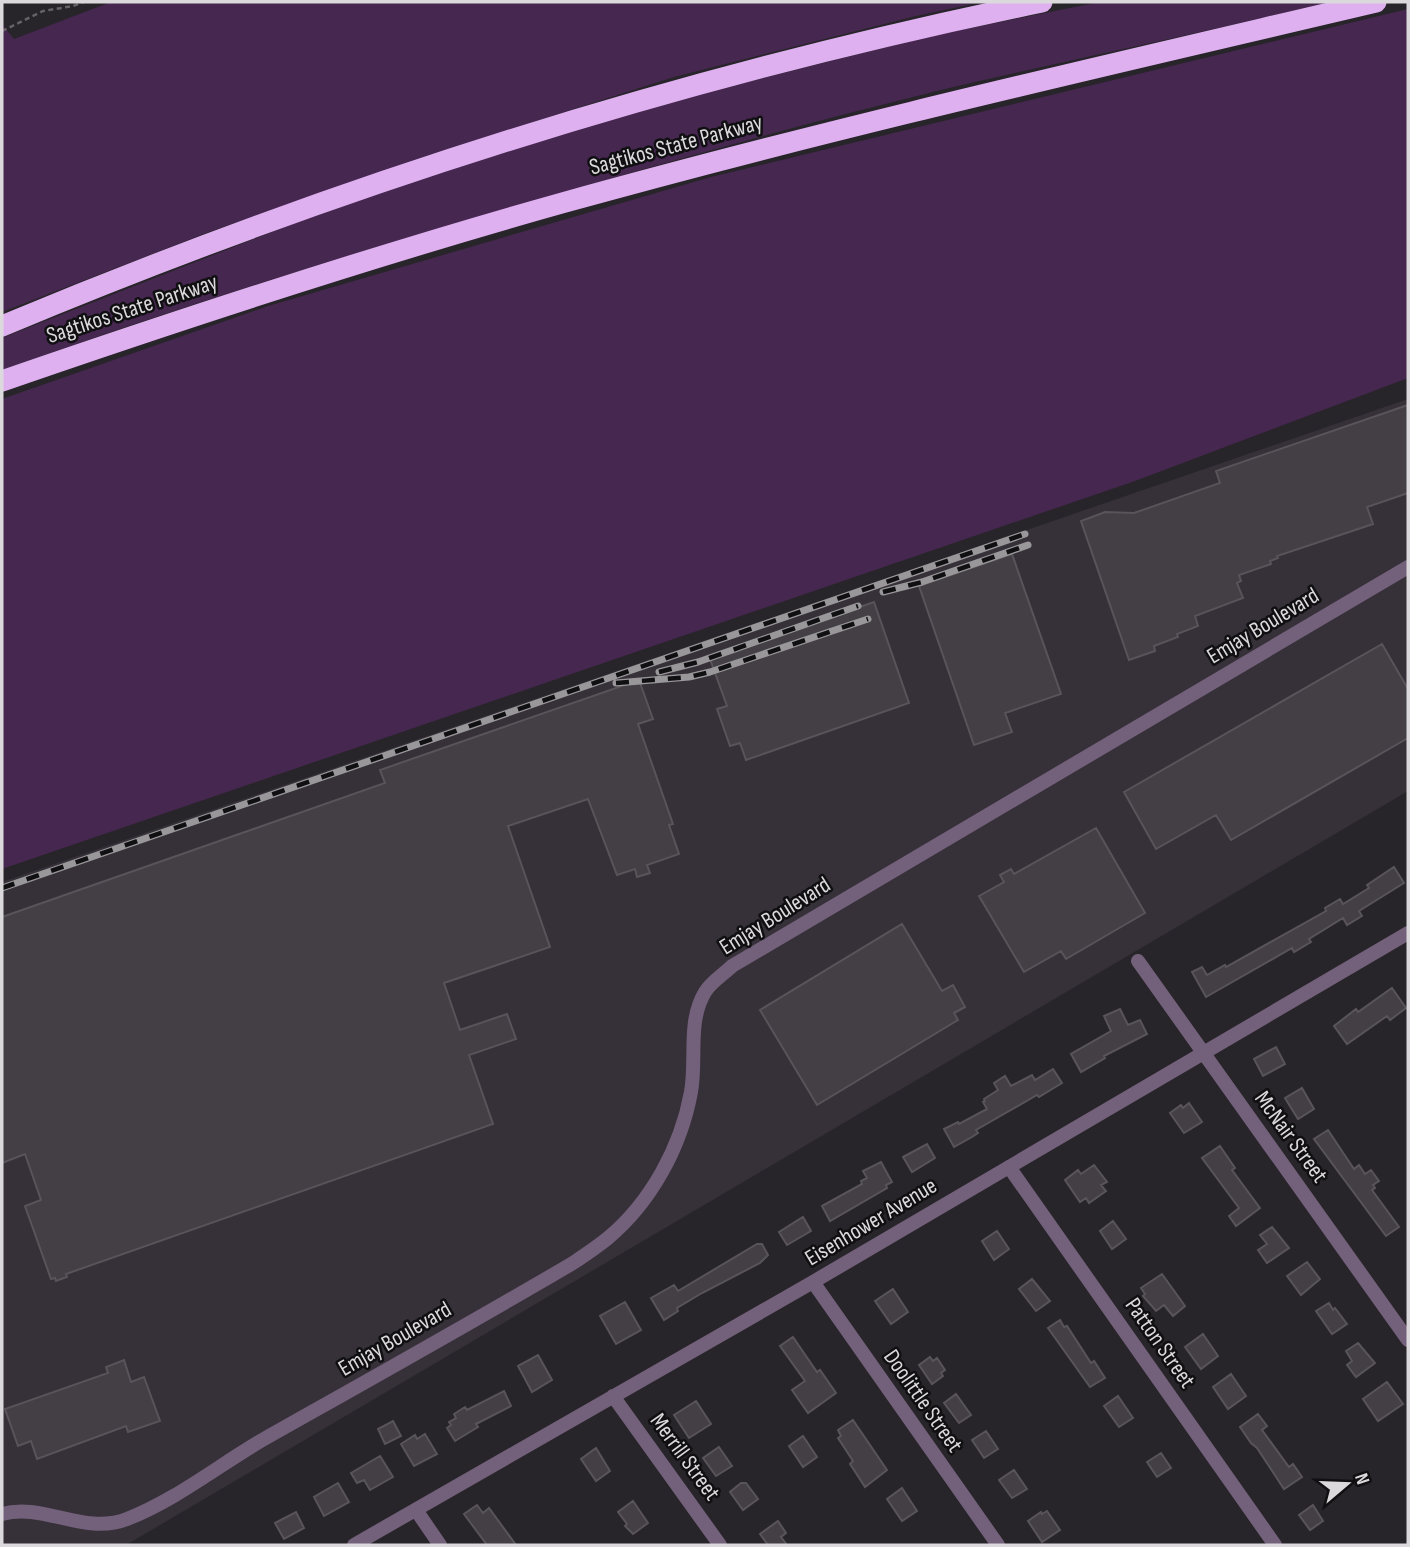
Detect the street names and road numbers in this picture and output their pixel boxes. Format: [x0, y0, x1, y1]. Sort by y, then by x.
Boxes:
street label: Sagtikos State Parkway [586, 108, 766, 182]
street label: Sagtikos State Parkway [43, 268, 221, 350]
street label: Emjay Boulevard [1202, 582, 1324, 670]
street label: Emjay Boulevard [714, 871, 836, 961]
street label: McNair Street [1248, 1086, 1334, 1188]
street label: Eisenhower Avenue [800, 1172, 942, 1272]
street label: Patton Street [1119, 1293, 1201, 1393]
street label: Emjay Boulevard [334, 1295, 456, 1383]
street label: Doolittle Street [877, 1344, 969, 1458]
street label: Merrill Street [644, 1408, 726, 1506]

